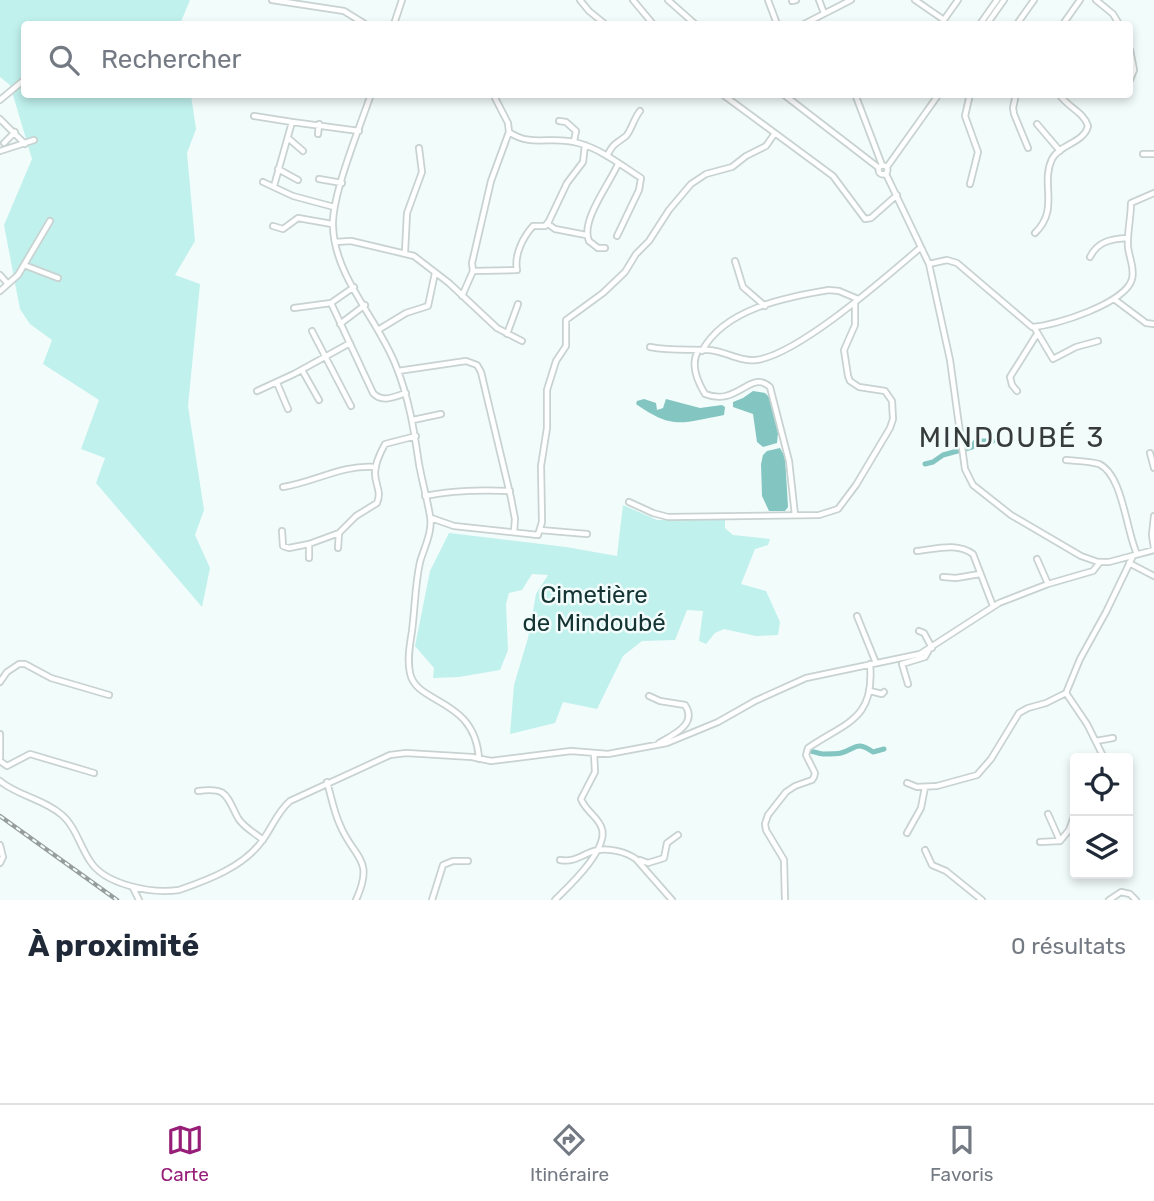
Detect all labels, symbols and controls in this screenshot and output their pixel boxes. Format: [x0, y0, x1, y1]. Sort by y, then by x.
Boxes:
search box [21, 21, 1133, 98]
icon: search [45, 41, 83, 79]
text: Rechercher [101, 44, 241, 75]
district label: MINDOUBÉ 3 [919, 421, 1105, 454]
park label: Cimetière de Mindoubé [522, 581, 666, 637]
map controls [1070, 753, 1133, 879]
button: locate [1070, 753, 1133, 816]
button: layers [1070, 816, 1133, 879]
text: À proximité [28, 928, 199, 964]
text: 0 résultats [1011, 932, 1126, 960]
tab: Carte [160, 1121, 209, 1186]
tab: Itinéraire [530, 1121, 609, 1186]
tab: Favoris [930, 1121, 994, 1186]

